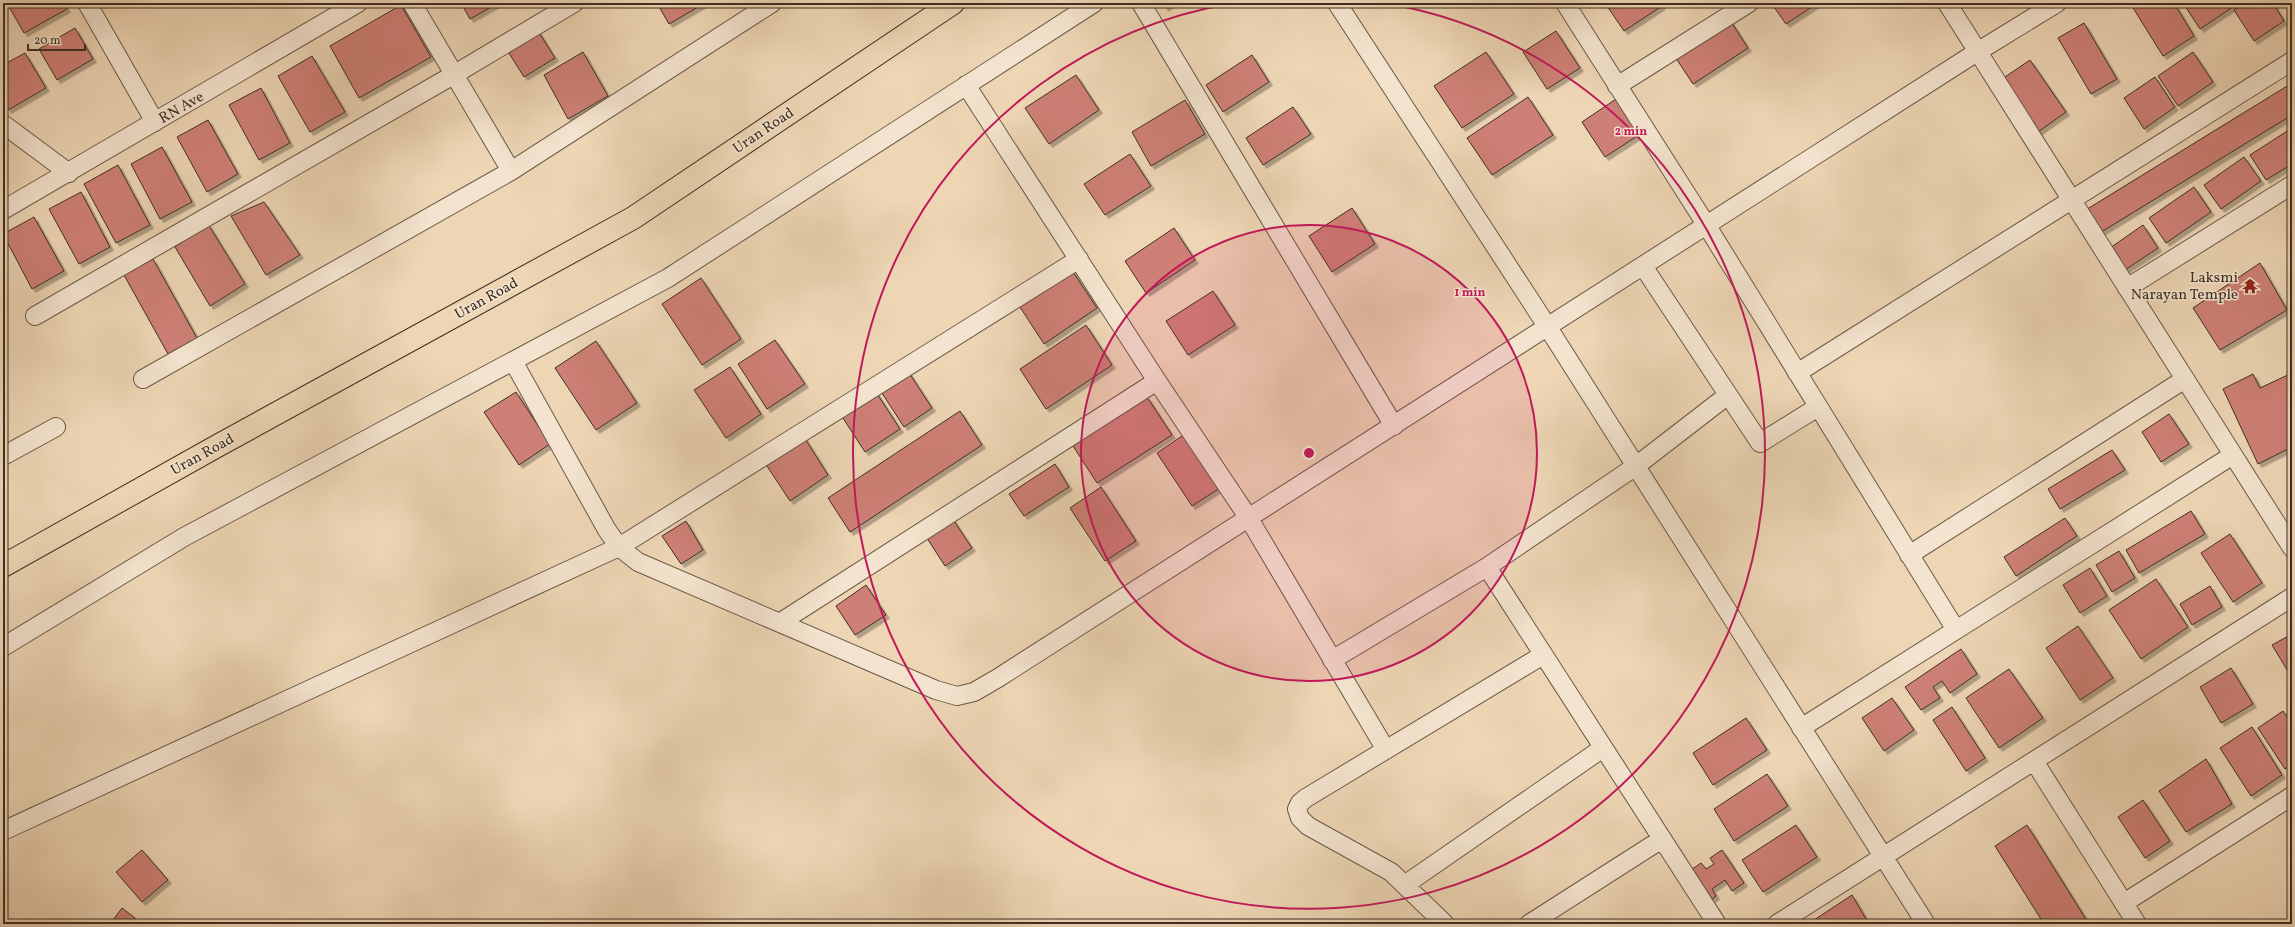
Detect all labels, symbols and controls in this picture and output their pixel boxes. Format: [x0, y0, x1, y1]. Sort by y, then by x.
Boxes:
scale bar [28, 26, 85, 52]
text: 20 m [34, 33, 61, 49]
street label: RN Ave [155, 87, 208, 130]
street label: Uran Road [729, 103, 799, 159]
text: 2 min [1615, 124, 1647, 140]
place label: Laksmi Narayan Temple [2131, 268, 2238, 306]
street label: Uran Road [451, 273, 522, 325]
temple icon: Laksmi Narayan Temple [2241, 277, 2259, 295]
text: 1 min [1455, 285, 1486, 301]
street label: Uran Road [167, 429, 238, 481]
centre of rings [1302, 446, 1316, 460]

